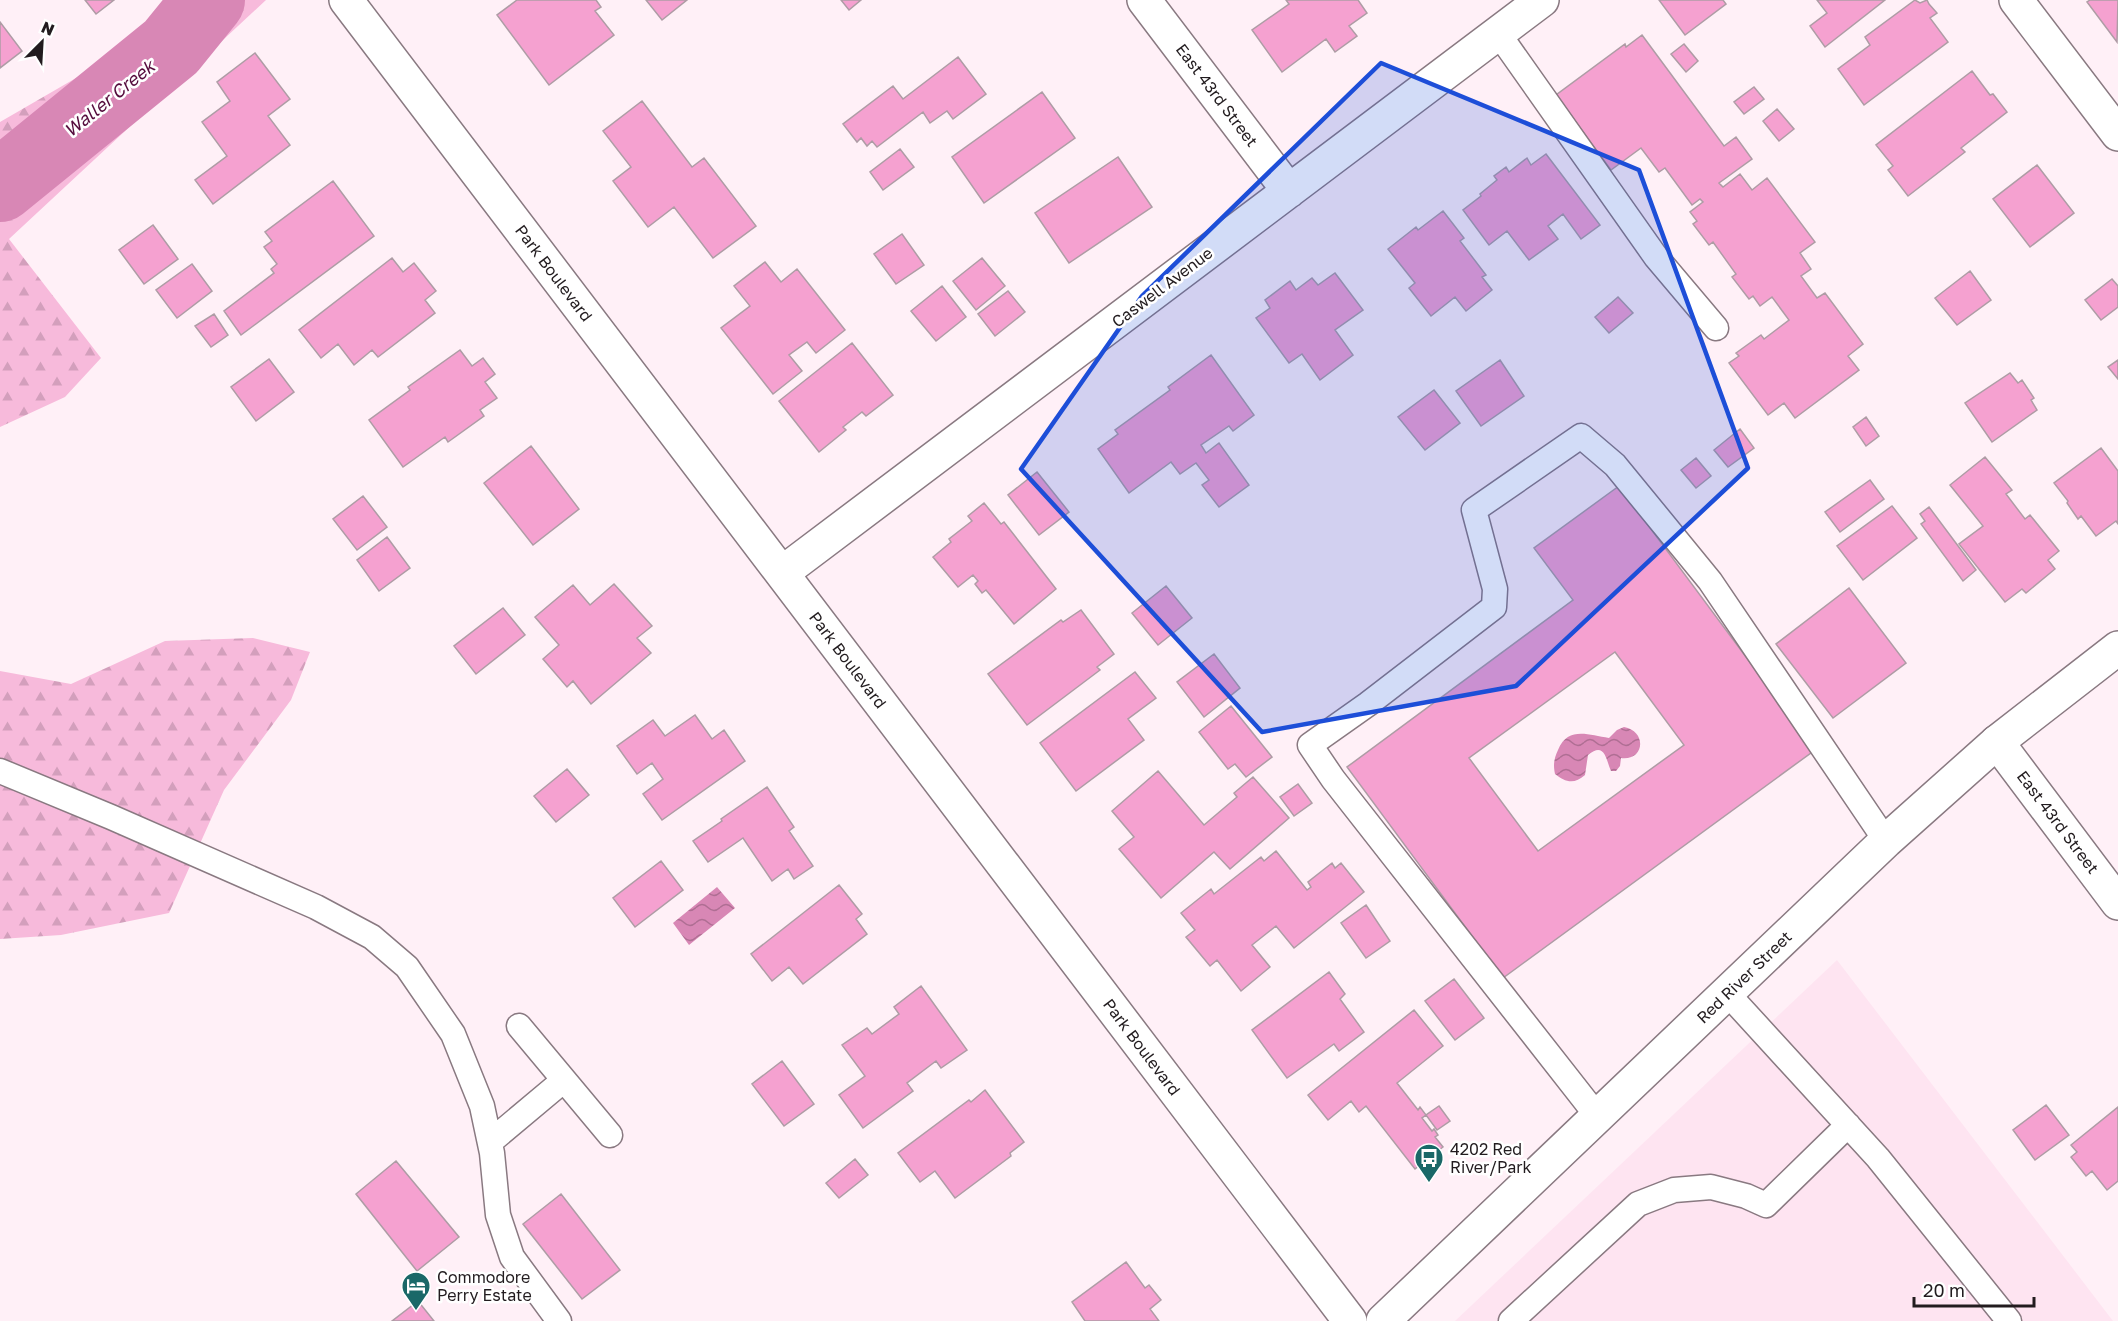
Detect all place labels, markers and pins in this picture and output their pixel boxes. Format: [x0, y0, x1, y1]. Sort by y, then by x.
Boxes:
place label: 4202 Red River/Park [1450, 1139, 1532, 1177]
bus stop icon: 4202 Red River/Park [1413, 1142, 1445, 1184]
place label: Commodore Perry Estate [437, 1267, 532, 1305]
hotel icon: Commodore Perry Estate [400, 1270, 432, 1312]

